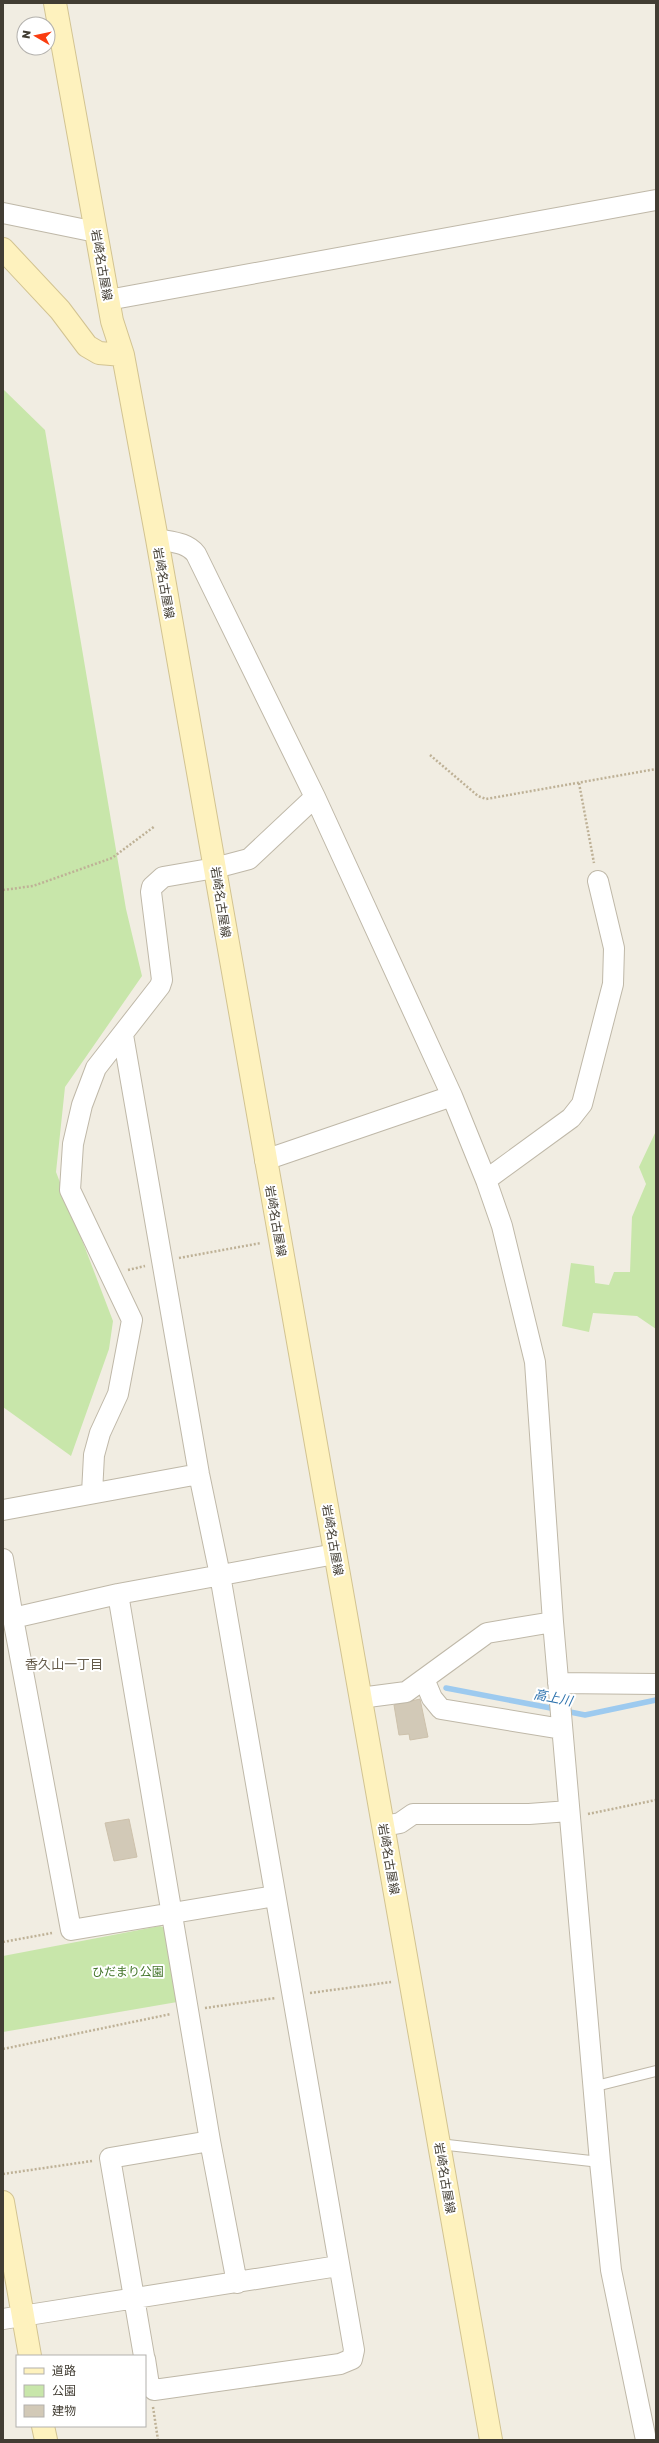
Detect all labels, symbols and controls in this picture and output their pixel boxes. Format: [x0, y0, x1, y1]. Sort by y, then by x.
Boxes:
north arrow [16, 16, 56, 56]
text: N [19, 29, 33, 40]
street label: 岩崎名古屋線 [88, 228, 116, 302]
street label: 岩崎名古屋線 [150, 546, 178, 620]
street label: 岩崎名古屋線 [208, 865, 234, 939]
street label: 岩崎名古屋線 [262, 1184, 290, 1258]
street label: 岩崎名古屋線 [319, 1503, 347, 1577]
district label: 香久山一丁目 [25, 1656, 103, 1672]
water label: 高上川 [532, 1685, 576, 1709]
street label: 岩崎名古屋線 [375, 1822, 403, 1896]
park label: ひだまり公園 [92, 1964, 164, 1979]
street label: 岩崎名古屋線 [431, 2141, 459, 2215]
legend [16, 2355, 146, 2427]
text: 道路 [52, 2363, 76, 2378]
text: 公園 [52, 2383, 76, 2398]
text: 建物 [52, 2403, 76, 2418]

